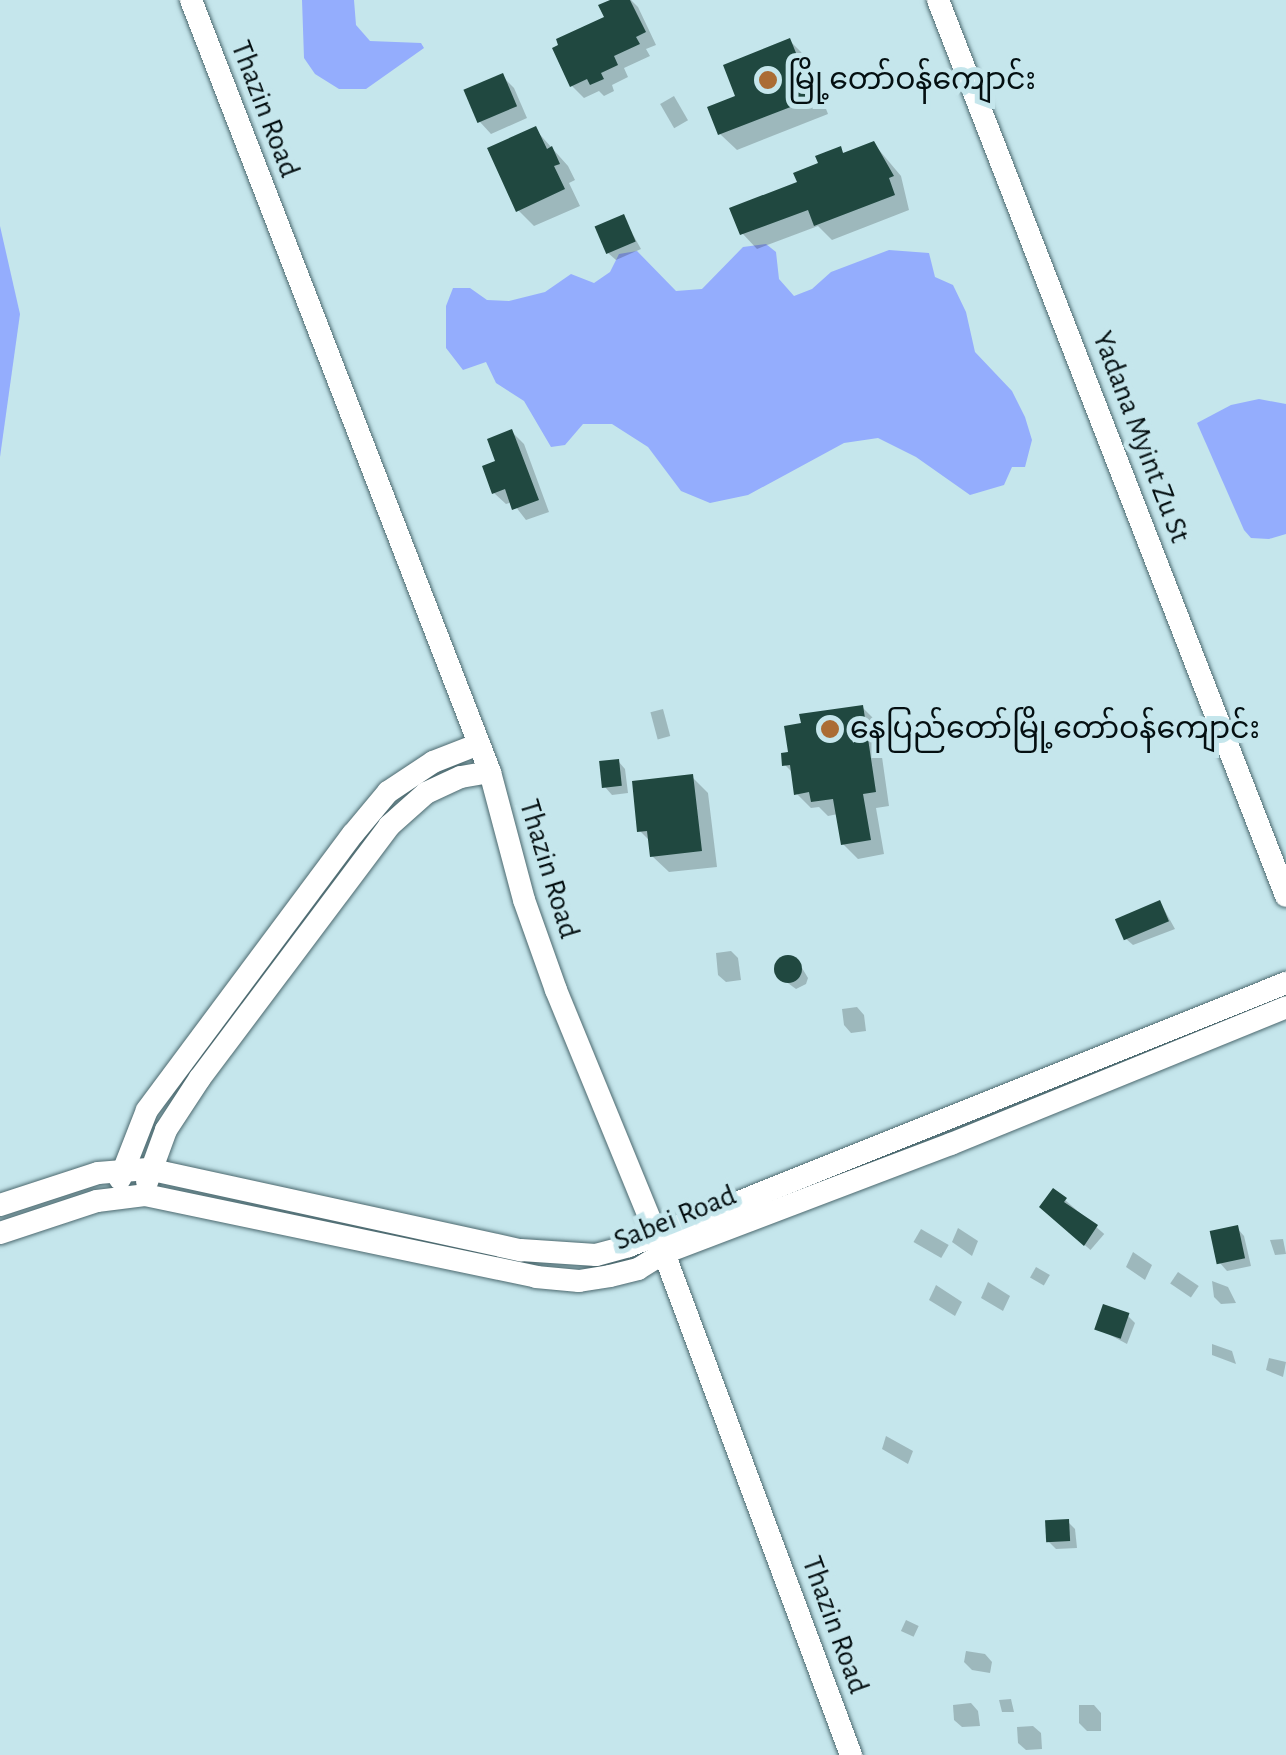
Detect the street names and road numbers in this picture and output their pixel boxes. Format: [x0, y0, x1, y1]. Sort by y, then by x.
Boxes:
street label: Thazin Road [222, 36, 308, 182]
street label: Yadana Myint Zu St [1084, 326, 1198, 548]
street label: Thazin Road [511, 795, 587, 943]
street label: Sabei Road [609, 1177, 741, 1259]
street label: Thazin Road [794, 1551, 876, 1699]

